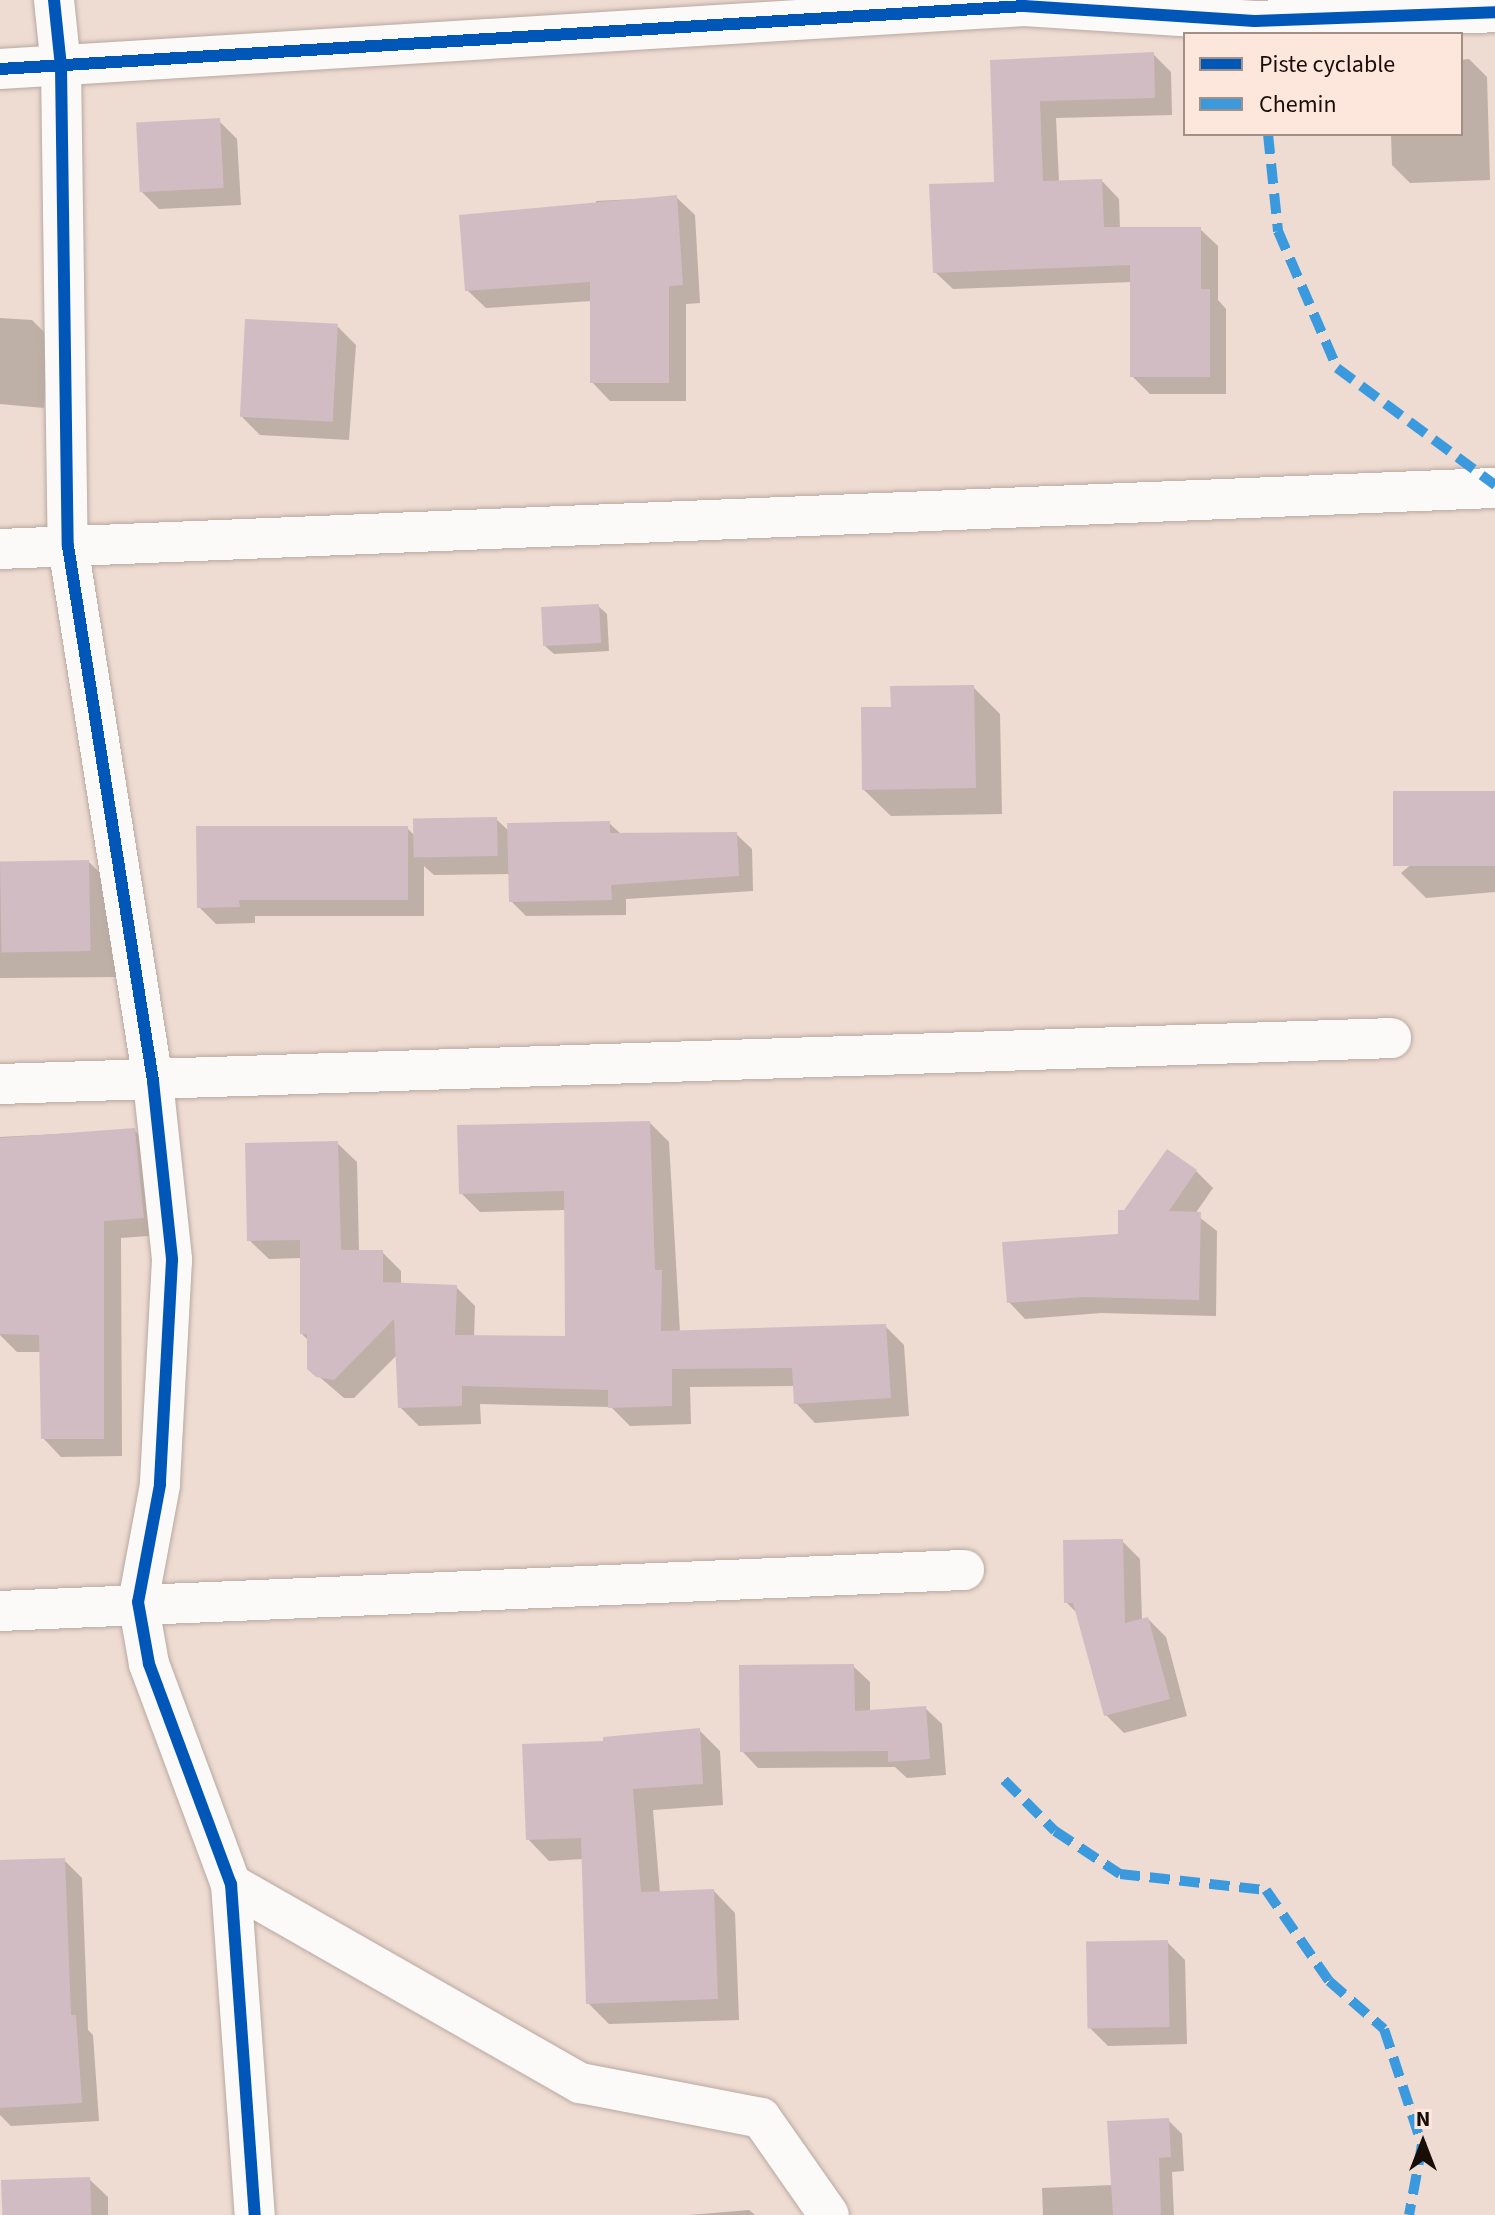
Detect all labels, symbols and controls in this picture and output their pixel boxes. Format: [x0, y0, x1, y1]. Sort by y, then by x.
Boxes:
legend [1183, 32, 1463, 136]
text: Piste cyclable [1259, 47, 1395, 82]
text: Chemin [1259, 87, 1337, 122]
north arrow [1383, 2103, 1463, 2183]
text: N [1416, 2103, 1430, 2135]

